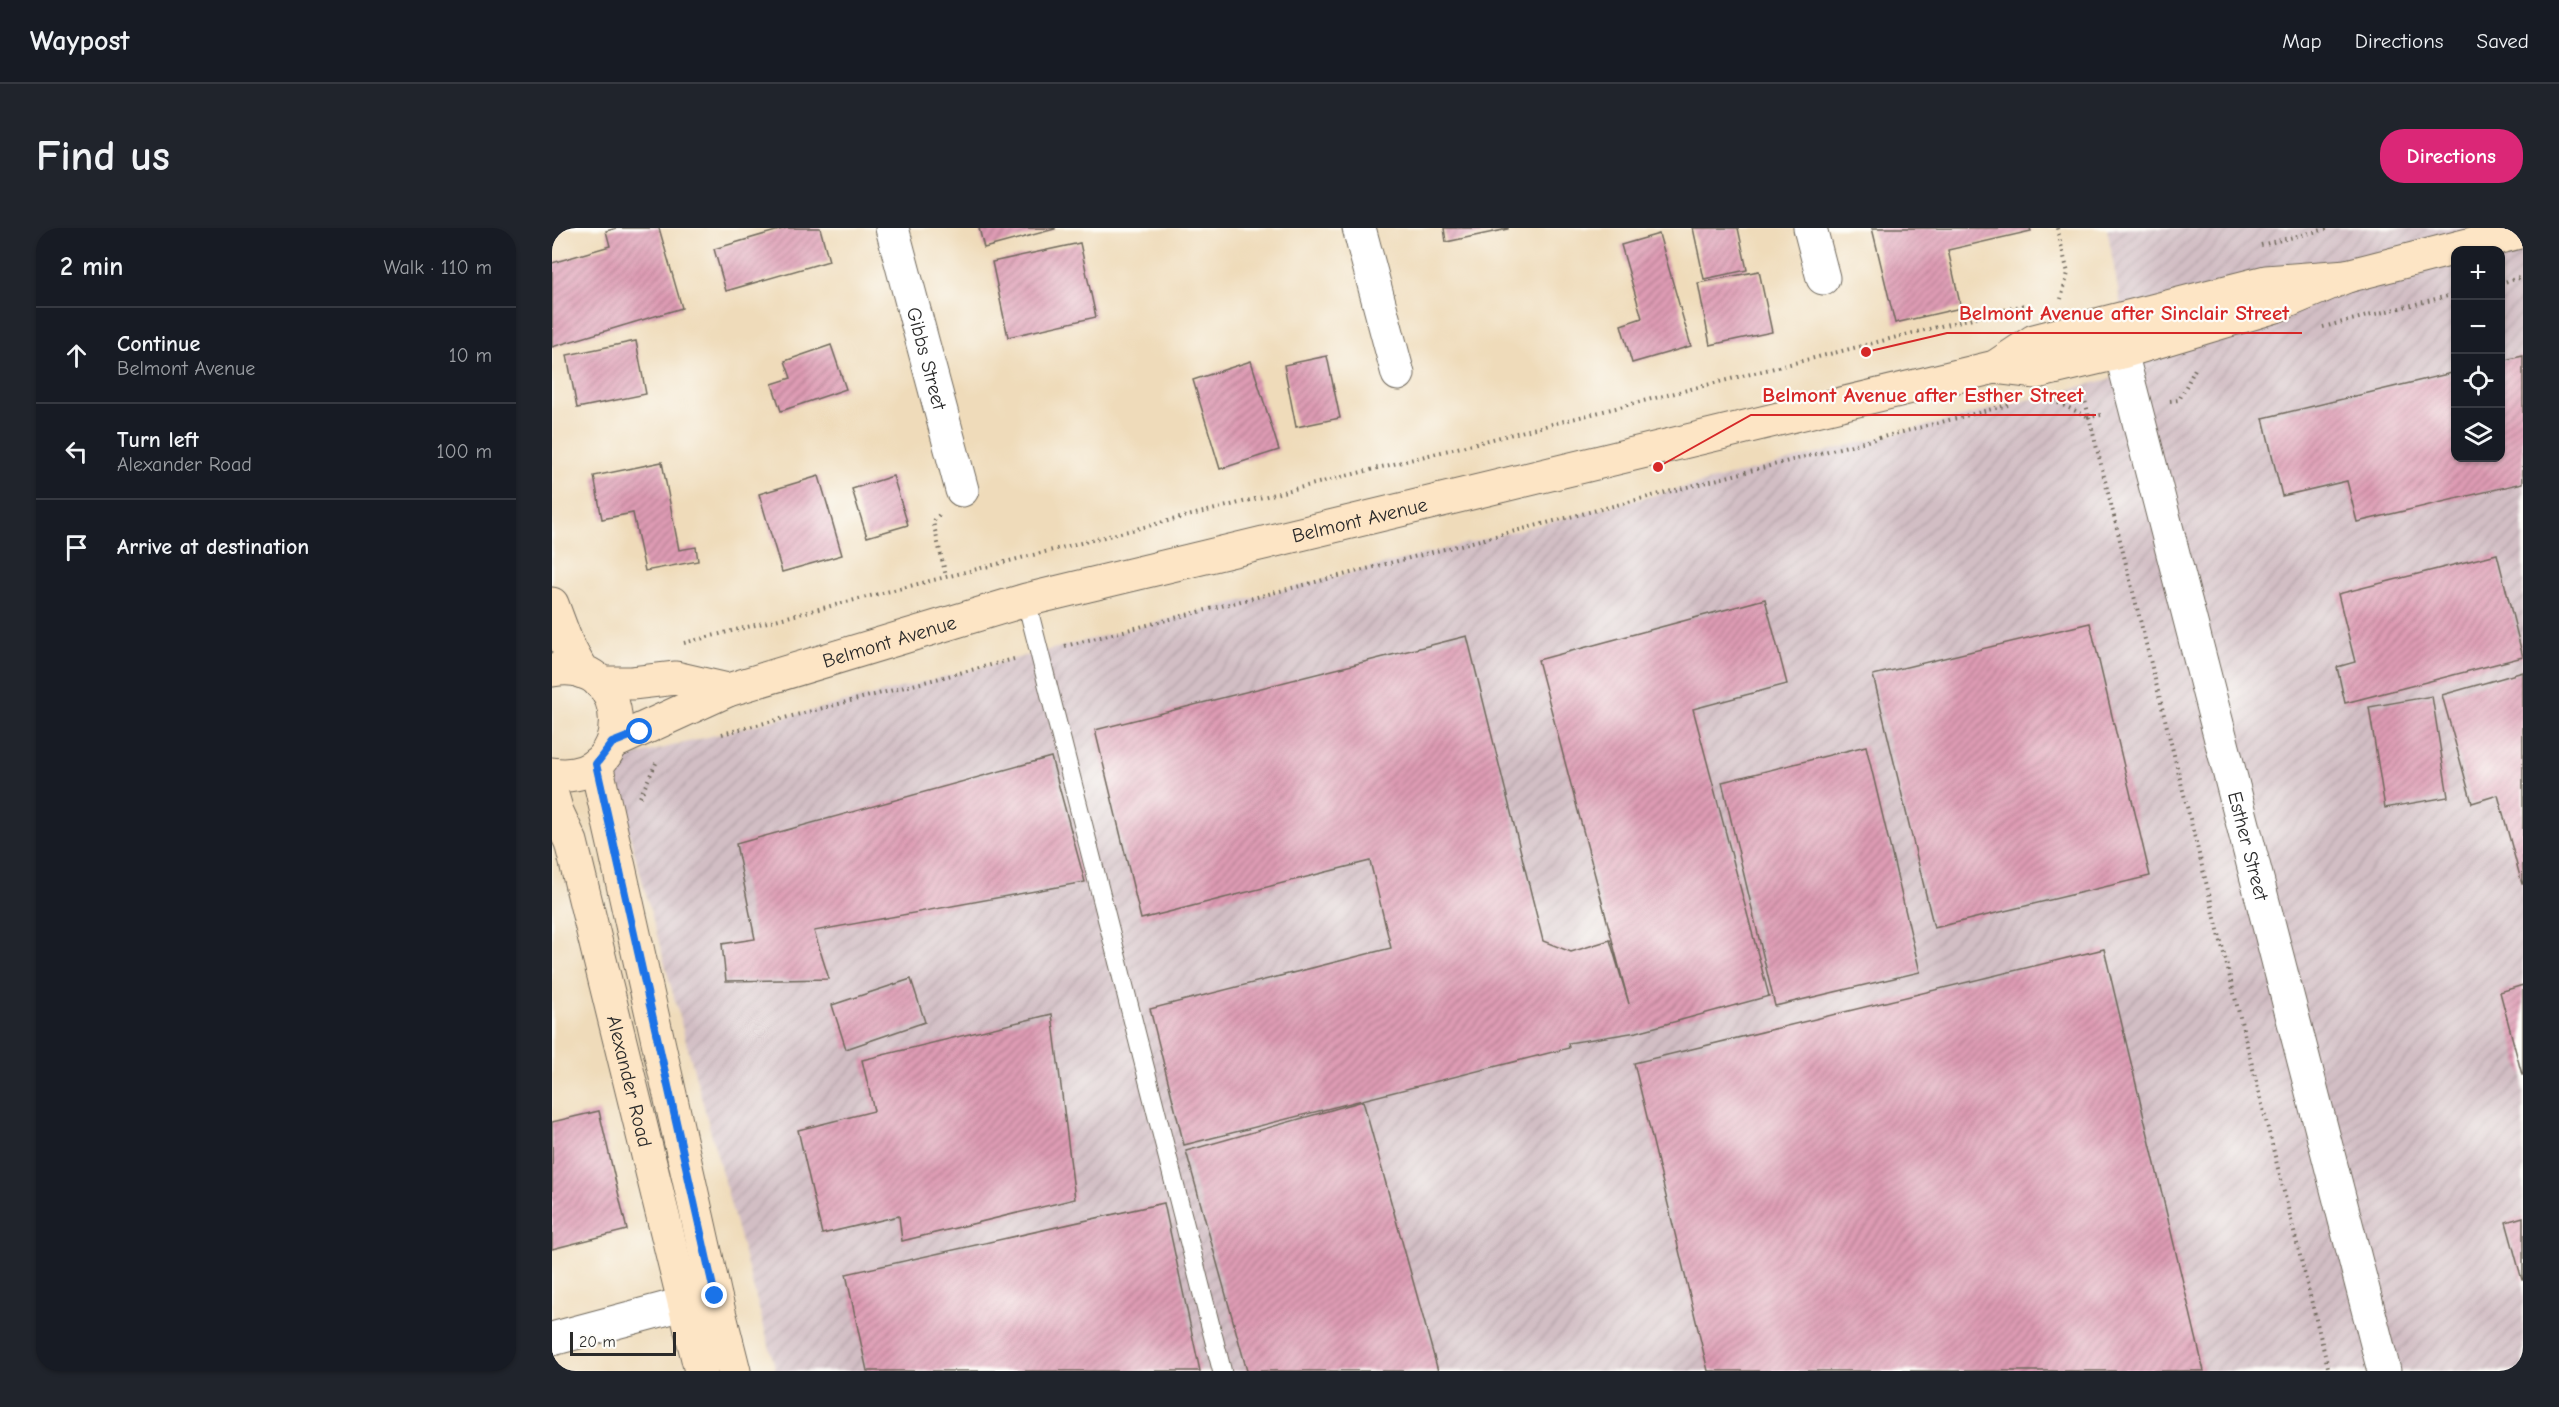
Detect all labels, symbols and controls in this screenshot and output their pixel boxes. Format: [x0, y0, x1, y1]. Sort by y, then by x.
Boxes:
text: Waypost [30, 25, 130, 57]
text: Map [2282, 29, 2322, 53]
text: Directions [2355, 29, 2444, 53]
text: Saved [2477, 29, 2529, 53]
button: Directions [2380, 129, 2523, 183]
text: Find us [36, 132, 170, 181]
map controls [2451, 246, 2505, 462]
button: + [2451, 246, 2505, 300]
text: 2 min [60, 252, 123, 282]
text: Walk · 110 m [384, 256, 492, 279]
callout: Belmont Avenue after Sinclair Street [1947, 294, 2302, 333]
button: − [2451, 300, 2505, 354]
text: Belmont Avenue after Sinclair Street [1959, 301, 2290, 325]
street label: Gibbs Street [902, 305, 951, 414]
text: Continue [117, 331, 200, 357]
icon: ahead [60, 339, 93, 372]
text: 10 m [449, 344, 492, 367]
button: locate [2451, 354, 2505, 408]
text: Belmont Avenue [117, 357, 255, 380]
callout: Belmont Avenue after Esther Street [1751, 376, 2096, 415]
text: Belmont Avenue after Esther Street [1762, 383, 2085, 407]
button: layers [2451, 408, 2505, 462]
text: Turn left [117, 427, 199, 453]
icon: left [60, 435, 93, 468]
text: 100 m [437, 440, 492, 463]
text: Alexander Road [117, 453, 252, 476]
street label: Belmont Avenue [1290, 493, 1430, 548]
icon: arrive [60, 531, 93, 564]
text: Arrive at destination [117, 534, 309, 560]
street label: Belmont Avenue [820, 611, 959, 673]
route start [626, 718, 652, 744]
street label: Esther Street [2223, 789, 2273, 904]
street label: Alexander Road [602, 1013, 657, 1149]
route end [701, 1282, 727, 1308]
scale bar [570, 1329, 676, 1356]
text: 20 m [579, 1333, 616, 1351]

